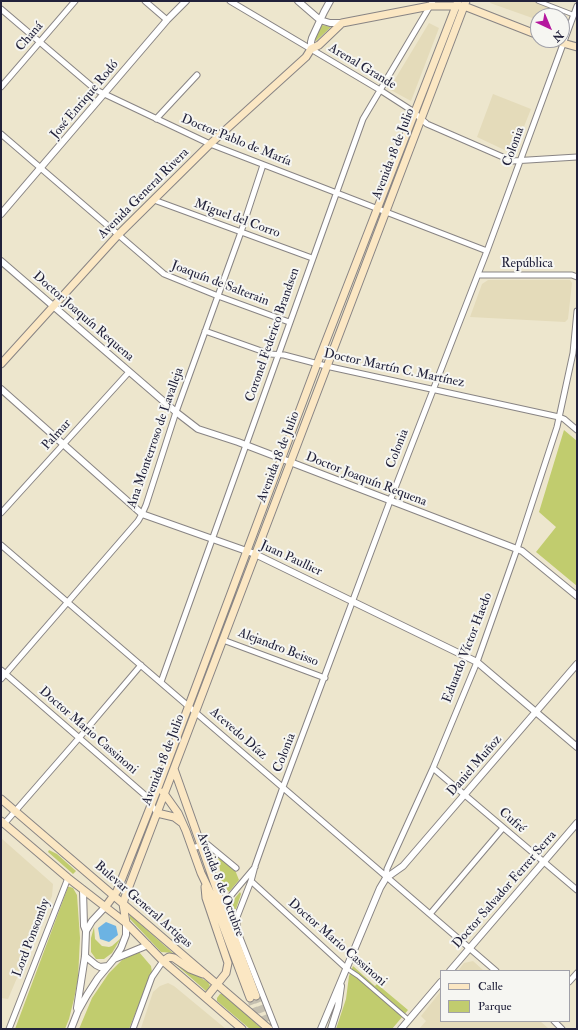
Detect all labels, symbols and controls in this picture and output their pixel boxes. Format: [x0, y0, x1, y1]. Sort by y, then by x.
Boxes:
north arrow [530, 8, 570, 48]
street label: Chaná [13, 19, 47, 55]
text: N [550, 28, 566, 44]
street label: Arenal Grande [325, 41, 399, 93]
street label: José Enrique Rodó [48, 57, 122, 143]
street label: Avenida 18 de Julio [369, 106, 419, 202]
street label: Doctor Pablo de María [179, 112, 293, 170]
street label: Colonia [500, 125, 528, 169]
street label: Avenida General Rivera [95, 145, 193, 243]
street label: Miguel del Corro [192, 196, 282, 242]
street label: República [501, 256, 553, 272]
street label: Joaquín de Salterain [169, 258, 271, 310]
street label: Coronel Federico Brandsen [243, 266, 303, 404]
street label: Doctor Joaquín Requena [29, 269, 137, 365]
street label: Doctor Martín C. Martínez [322, 346, 466, 392]
street label: Ana Monterroso de Lavalleja [125, 366, 187, 510]
street label: Avenida 18 de Julio [254, 409, 304, 505]
street label: Palmar [39, 416, 75, 454]
street label: Colonia [383, 427, 413, 471]
street label: Doctor Joaquín Requena [303, 450, 429, 510]
street label: Juan Paullier [258, 538, 324, 580]
street label: Eduardo Víctor Haedo [440, 591, 496, 705]
street label: Alejandro Beisso [236, 626, 320, 670]
street label: Doctor Mario Cassinoni [36, 684, 140, 778]
street label: Acevedo Díaz [206, 705, 270, 763]
street label: Avenida 18 de Julio [139, 712, 189, 808]
street label: Colonia [270, 731, 300, 775]
street label: Daniel Muñoz [444, 732, 506, 800]
street label: Cufré [495, 805, 529, 837]
street label: Doctor Salvador Ferrer Serra [450, 828, 560, 952]
street label: Avenida 8 de Octubre [193, 831, 247, 939]
street label: Bulevar General Artigas [91, 858, 195, 952]
street label: Doctor Mario Cassinoni [285, 896, 389, 990]
street label: Lord Ponsomby [10, 897, 54, 979]
legend [440, 970, 570, 1022]
text: Calle [478, 979, 503, 994]
text: Parque [478, 999, 512, 1014]

